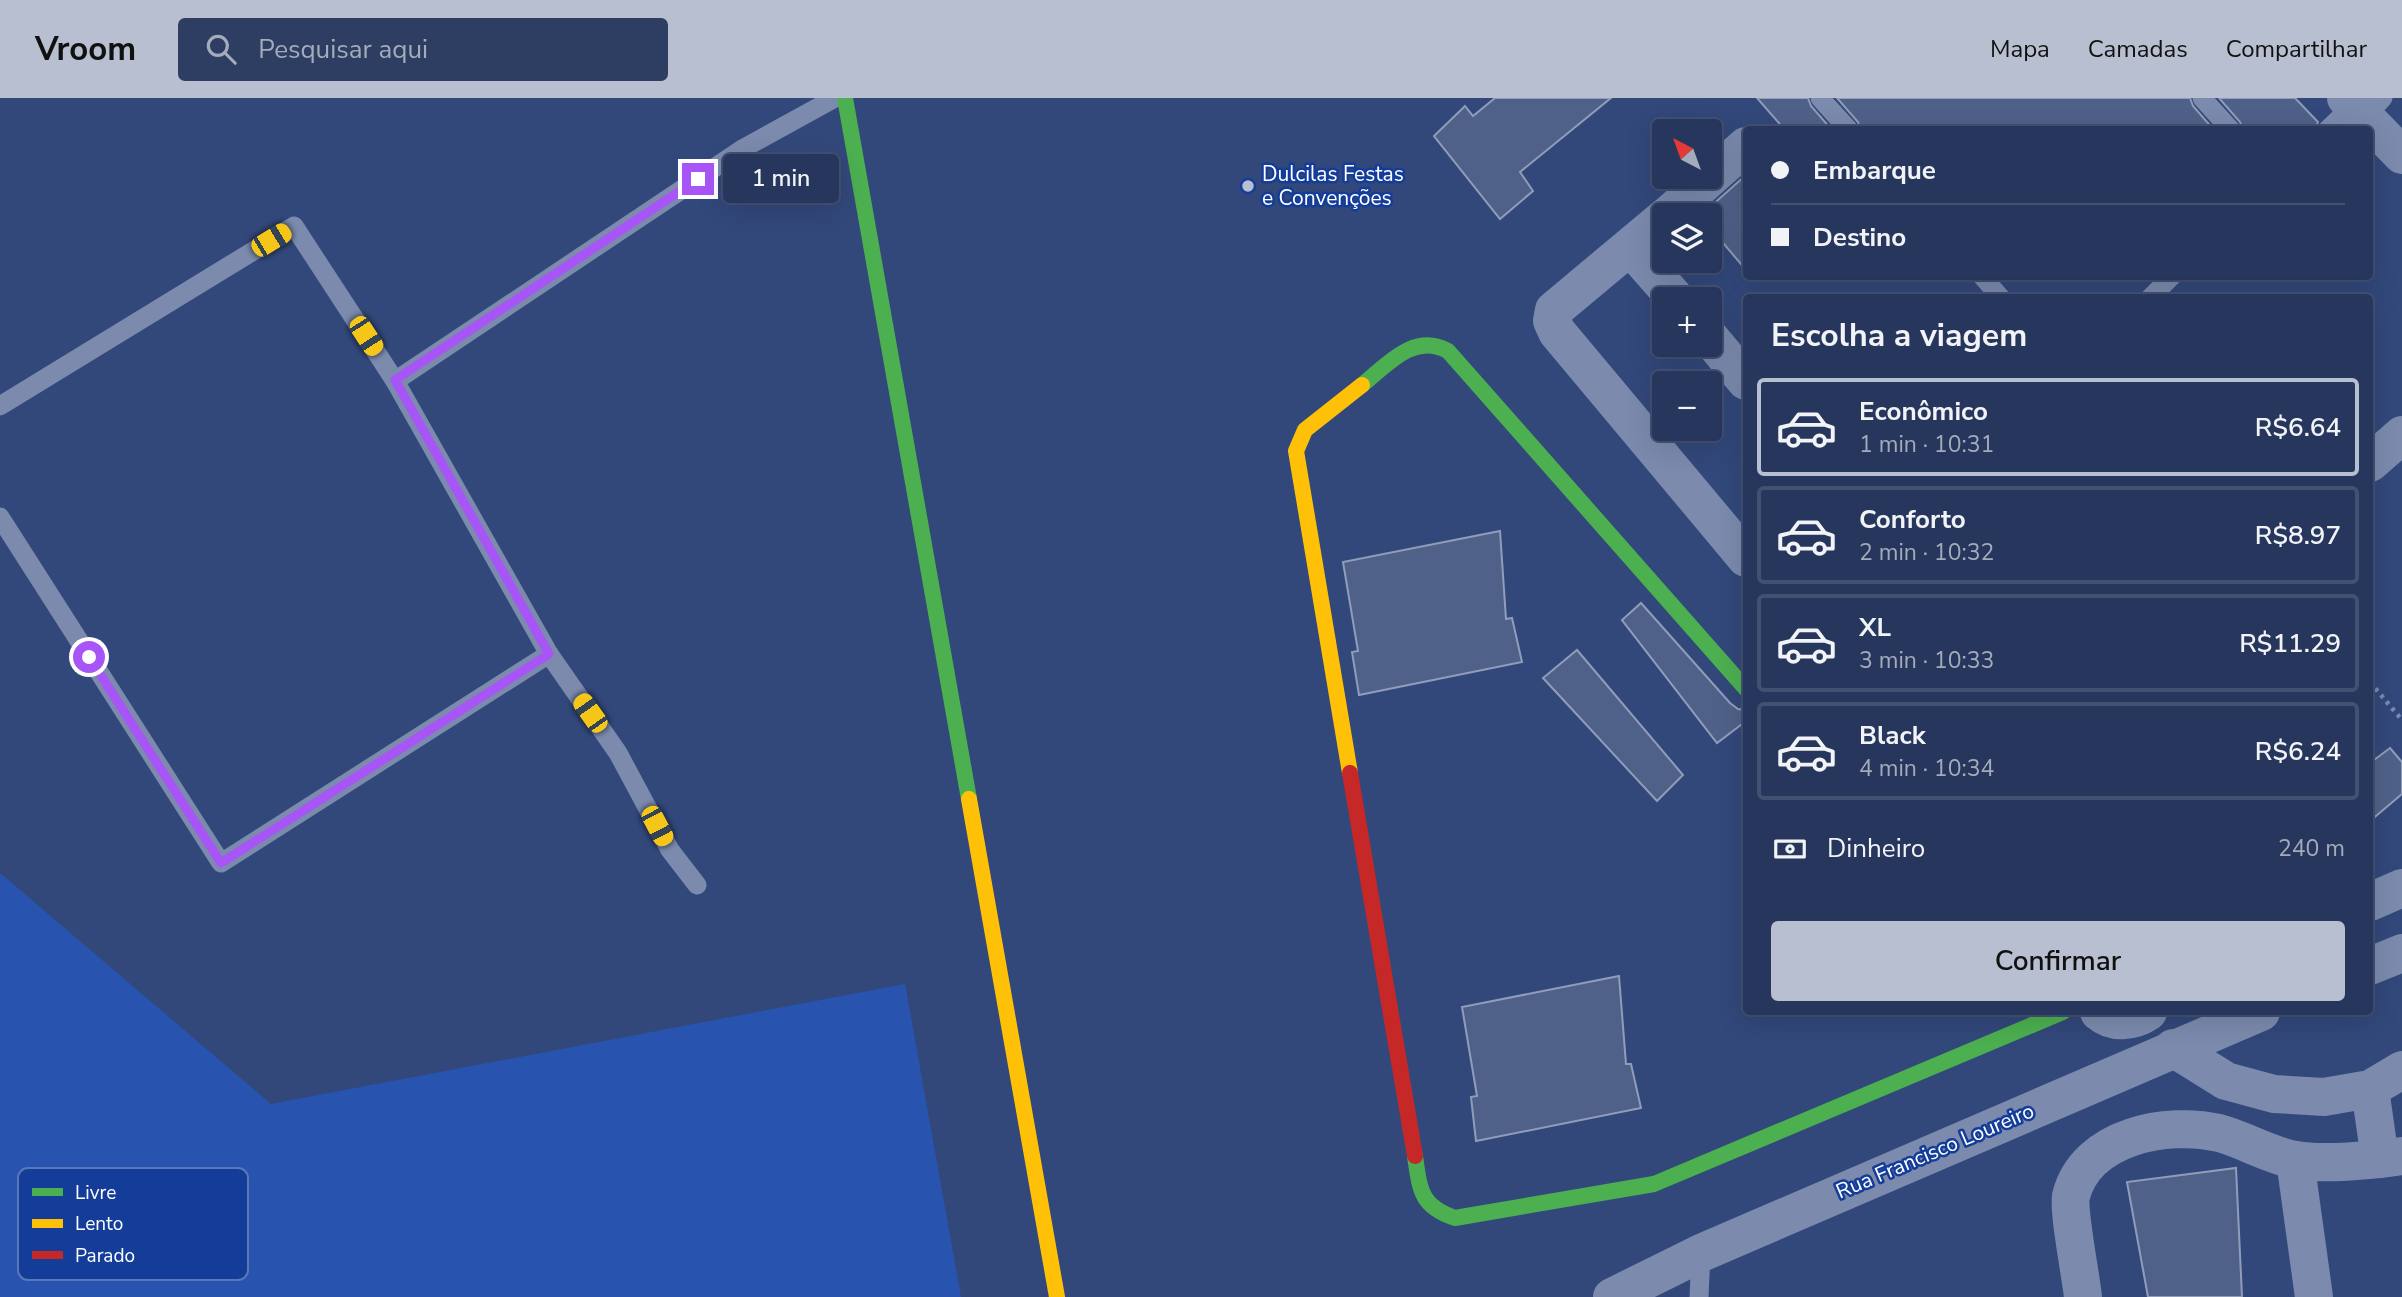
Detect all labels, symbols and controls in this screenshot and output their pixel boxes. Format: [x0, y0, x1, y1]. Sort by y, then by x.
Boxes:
search box [178, 18, 668, 81]
text: Vroom [35, 27, 136, 72]
icon: search [202, 30, 240, 68]
text: Pesquisar aqui [258, 32, 428, 67]
text: Mapa [1990, 33, 2050, 65]
text: Camadas [2088, 33, 2188, 65]
text: Compartilhar [2226, 33, 2367, 65]
north arrow [1652, 119, 1722, 189]
map controls [1652, 119, 1722, 441]
text: Embarque [1813, 153, 1936, 188]
callout: 1 min [722, 154, 838, 204]
place label: Dulcilas Festas e Convenções [1262, 160, 1404, 212]
route end [682, 163, 714, 195]
text: 1 min [752, 163, 810, 194]
marker: Dulcilas Festas e Convenções [1240, 178, 1256, 194]
button: layers [1652, 203, 1722, 273]
car [248, 220, 295, 260]
text: Destino [1813, 220, 1906, 255]
button: + [1652, 287, 1722, 357]
car [346, 313, 387, 359]
text: Escolha a viagem [1771, 314, 2027, 357]
button: − [1652, 371, 1722, 441]
text: Econômico [1859, 394, 1988, 429]
icon: car [1775, 396, 1838, 459]
text: R$6.64 [2255, 410, 2341, 445]
text: 1 min · 10:31 [1859, 429, 1994, 460]
text: Conforto [1859, 502, 1966, 537]
icon: car [1775, 504, 1838, 567]
text: R$8.97 [2255, 518, 2341, 553]
text: 2 min · 10:32 [1859, 537, 1994, 568]
text: XL [1859, 610, 1891, 645]
icon: car [1775, 612, 1838, 675]
text: R$11.29 [2239, 626, 2341, 661]
route start [73, 641, 105, 673]
text: 3 min · 10:33 [1859, 645, 1994, 676]
car [570, 690, 611, 736]
text: Black [1859, 718, 1926, 753]
icon: car [1775, 720, 1838, 783]
text: R$6.24 [2255, 734, 2341, 769]
text: 4 min · 10:34 [1859, 753, 1994, 784]
car [638, 803, 677, 849]
icon: cash [1771, 830, 1809, 868]
text: Dinheiro [1827, 831, 1925, 866]
text: 240 m [2278, 833, 2345, 864]
button: Confirmar [1771, 921, 2345, 1001]
street label: Rua Francisco Loureiro [1832, 1097, 2038, 1205]
legend [18, 1168, 248, 1280]
text: Livre [75, 1180, 116, 1206]
text: Lento [75, 1211, 123, 1237]
text: Parado [75, 1243, 135, 1269]

